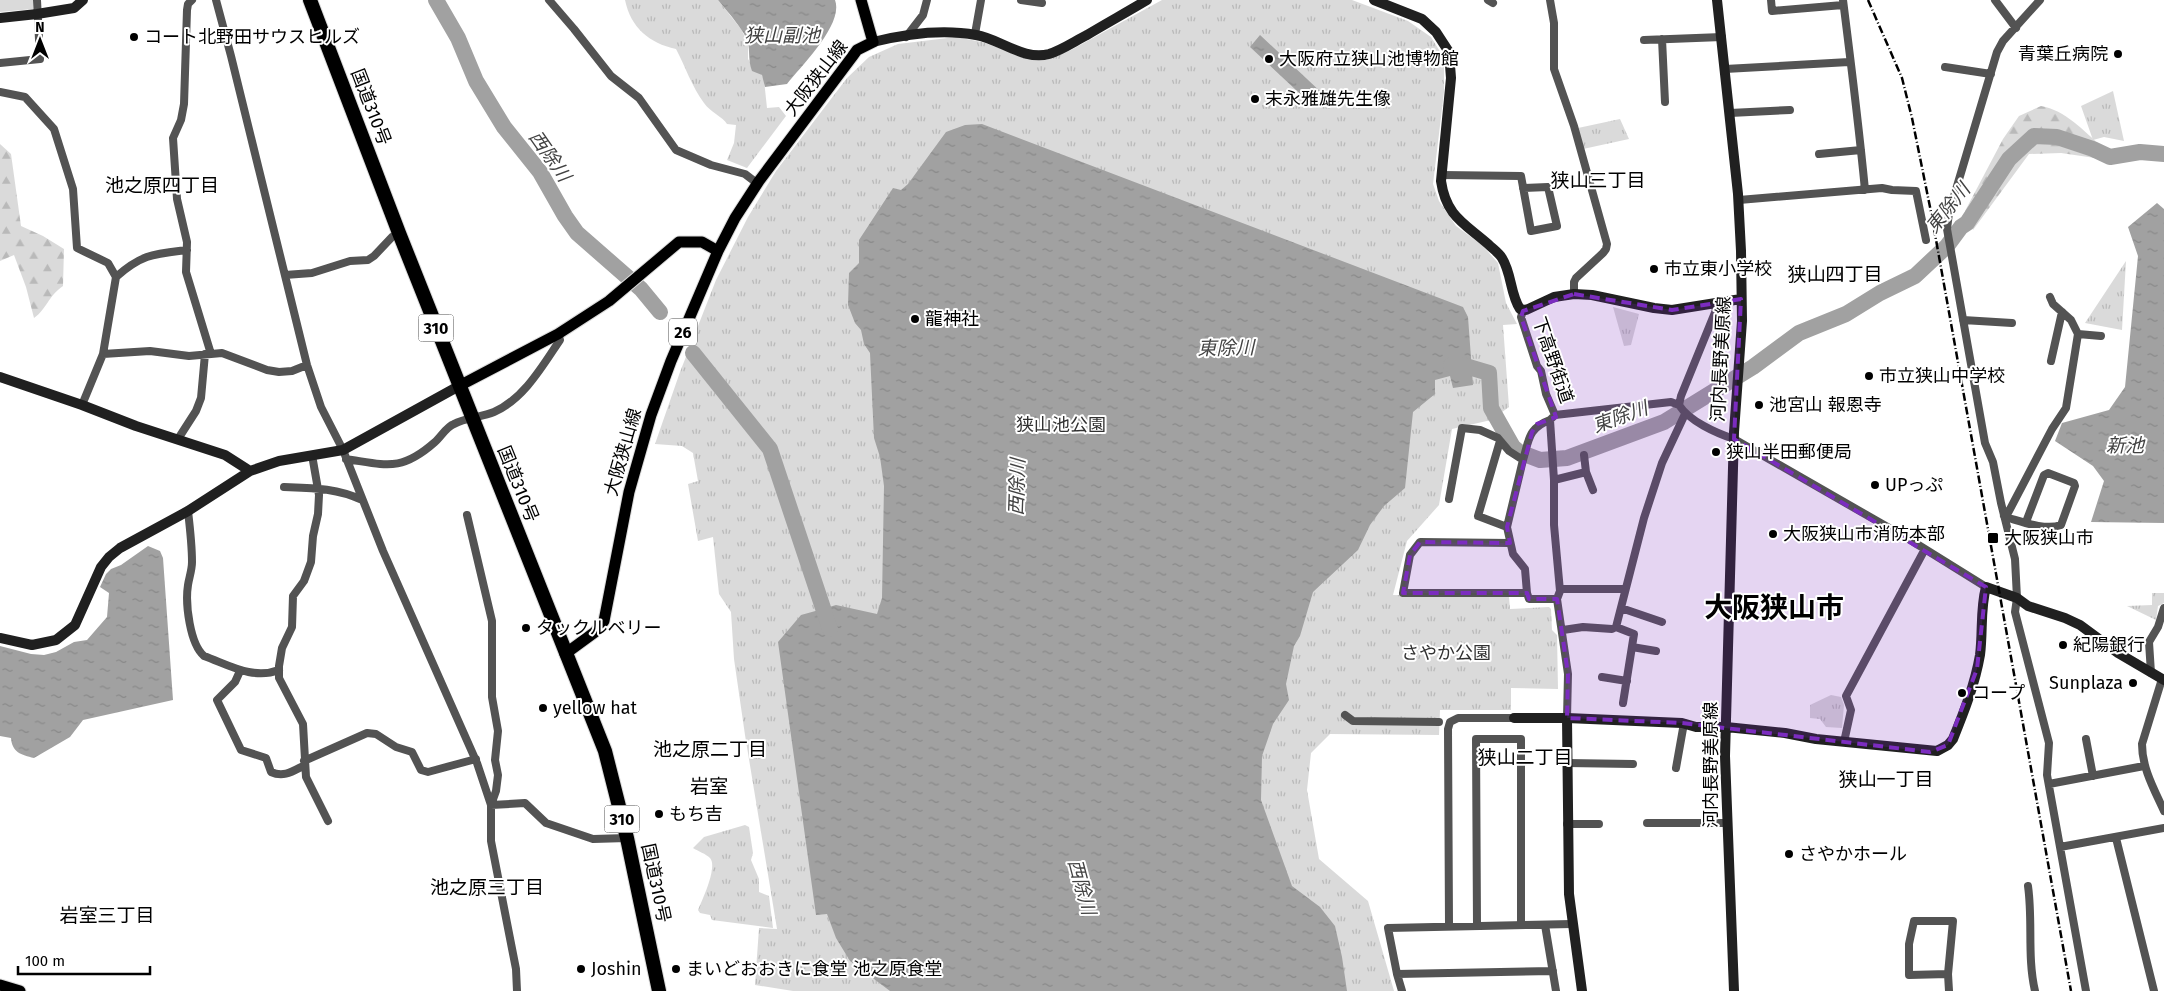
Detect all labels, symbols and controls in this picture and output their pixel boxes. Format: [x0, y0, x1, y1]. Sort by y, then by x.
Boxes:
north arrow [15, 15, 65, 65]
text: N [35, 19, 45, 36]
water label: 狭山副池 [744, 24, 822, 47]
place label: コート北野田サウスヒルズ [144, 26, 360, 48]
marker: コート北野田サウスヒルズ [128, 31, 140, 43]
street label: 大阪狭山線 [780, 36, 852, 120]
place label: 青葉丘病院 [2018, 43, 2108, 65]
place label: 大阪府立狭山池博物館 [1279, 48, 1459, 70]
marker: 青葉丘病院 [2112, 48, 2124, 60]
marker: 大阪府立狭山池博物館 [1263, 53, 1275, 65]
street label: 国道310号 [346, 66, 396, 148]
place label: 末永雅雄先生像 [1265, 88, 1391, 110]
marker: 末永雅雄先生像 [1249, 93, 1261, 105]
water label: 西除川 [524, 126, 577, 188]
district label: 狭山三丁目 [1550, 169, 1646, 192]
district label: 池之原四丁目 [105, 174, 219, 197]
water label: 東除川 [1921, 177, 1976, 237]
place label: 市立東小学校 [1664, 258, 1772, 280]
marker: 市立東小学校 [1648, 263, 1660, 275]
district label: 狭山四丁目 [1787, 263, 1883, 286]
street label: 河内長野美原線 [1707, 296, 1735, 422]
place label: 龍神社 [925, 308, 979, 330]
marker: 龍神社 [909, 313, 921, 325]
road number: 310 [418, 314, 454, 342]
street label: 下高野街道 [1528, 314, 1578, 406]
road number: 26 [669, 318, 697, 346]
water label: 東除川 [1197, 336, 1257, 360]
place label: 市立狭山中学校 [1879, 365, 2005, 387]
marker: 市立狭山中学校 [1863, 370, 1875, 382]
place label: 池宮山 報恩寺 [1769, 394, 1882, 416]
water label: 東除川 [1589, 396, 1653, 438]
marker: 池宮山 報恩寺 [1753, 399, 1765, 411]
street label: 大阪狭山線 [600, 406, 646, 498]
park label: 狭山池公園 [1016, 414, 1106, 436]
water label: 新池 [2106, 434, 2146, 457]
place label: 狭山半田郵便局 [1726, 441, 1852, 463]
street label: 国道310号 [493, 443, 543, 525]
marker: 狭山半田郵便局 [1710, 446, 1722, 458]
water label: 西除川 [1005, 456, 1030, 516]
place label: UPっぷ [1885, 474, 1943, 496]
marker: UPっぷ [1869, 479, 1881, 491]
place label: 大阪狭山市消防本部 [1783, 523, 1945, 545]
place label: 大阪狭山市 [2004, 527, 2094, 549]
marker: 大阪狭山市消防本部 [1767, 528, 1779, 540]
marker: 大阪狭山市 [1986, 531, 2000, 545]
district label: 大阪狭山市 [1704, 591, 1844, 624]
place label: タックルベリー [536, 617, 661, 639]
marker: タックルベリー [520, 622, 532, 634]
place label: 紀陽銀行 [2073, 634, 2145, 656]
marker: 紀陽銀行 [2057, 639, 2069, 651]
park label: さやか公園 [1401, 642, 1491, 664]
place label: Sunplaza [2049, 672, 2123, 694]
marker: Sunplaza [2127, 677, 2139, 689]
place label: コープ [1972, 682, 2025, 704]
marker: コープ [1956, 687, 1968, 699]
place label: yellow hat [553, 697, 638, 719]
marker: yellow hat [537, 702, 549, 714]
street label: 河内長野美原線 [1700, 702, 1722, 828]
district label: 池之原二丁目 [653, 738, 767, 761]
district label: 狭山二丁目 [1477, 746, 1573, 769]
district label: 狭山一丁目 [1838, 768, 1934, 791]
district label: 岩室 [690, 775, 728, 798]
place label: もち吉 [669, 803, 723, 825]
road number: 310 [604, 806, 640, 832]
marker: もち吉 [653, 808, 665, 820]
street label: 国道310号 [637, 841, 675, 925]
place label: さやかホール [1799, 843, 1907, 865]
marker: さやかホール [1783, 848, 1795, 860]
water label: 西除川 [1064, 856, 1101, 919]
district label: 池之原三丁目 [430, 876, 544, 899]
district label: 岩室三丁目 [59, 904, 155, 927]
scale bar [18, 944, 150, 976]
text: 100 m [25, 952, 65, 970]
place label: Joshin [591, 958, 642, 980]
place label: まいどおおきに食堂 池之原食堂 [686, 958, 943, 980]
marker: Joshin [575, 963, 587, 975]
marker: まいどおおきに食堂 池之原食堂 [670, 963, 682, 975]

